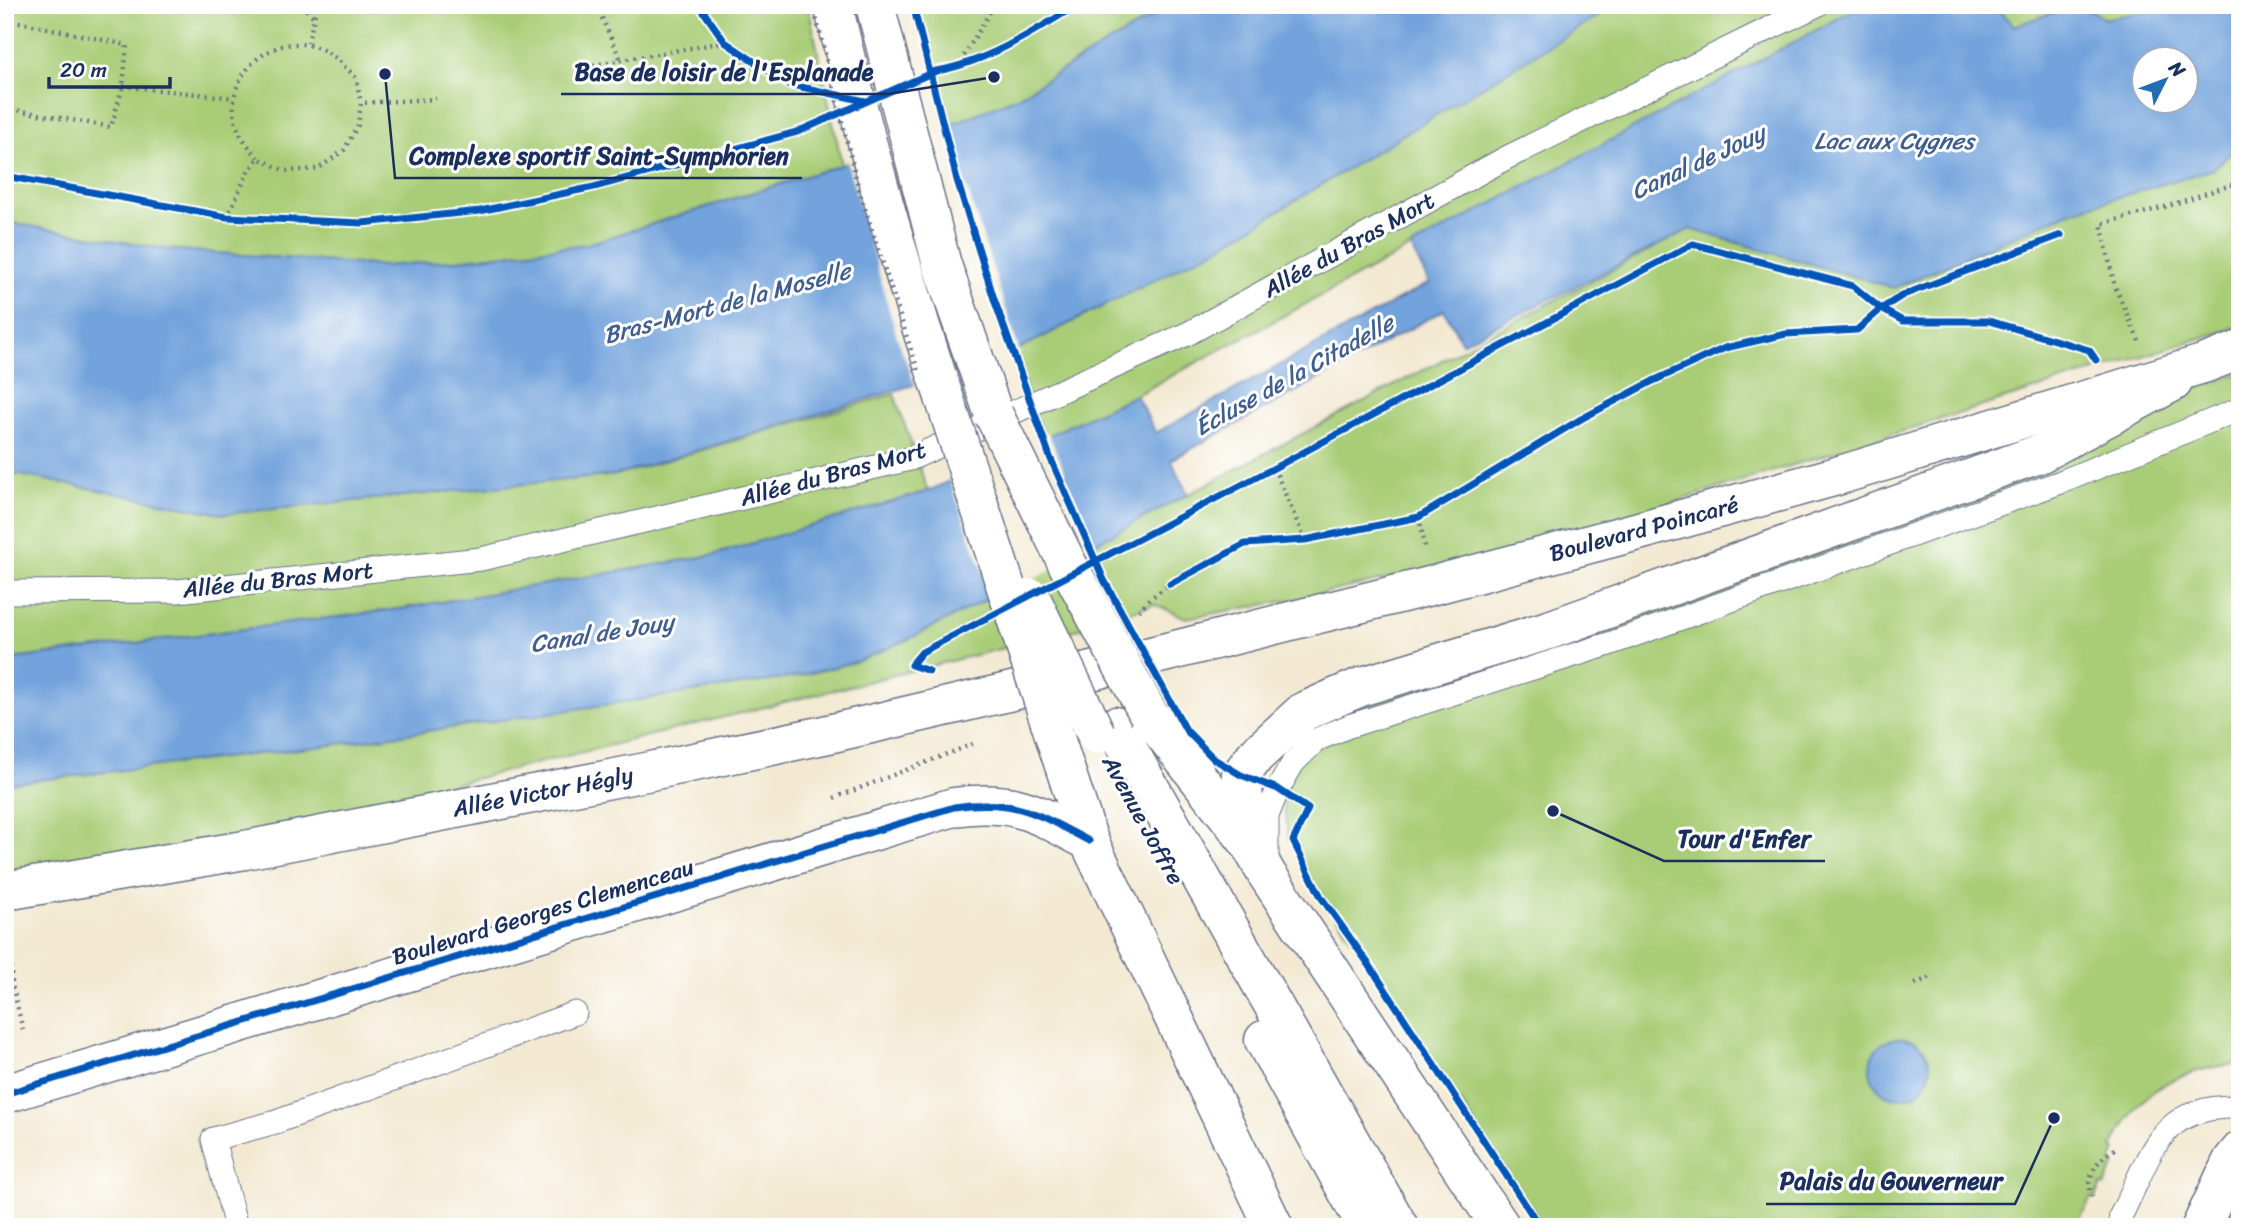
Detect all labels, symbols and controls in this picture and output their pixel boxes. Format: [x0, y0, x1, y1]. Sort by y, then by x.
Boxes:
scale bar [49, 46, 170, 90]
north arrow [2130, 46, 2200, 116]
callout: Base de loisir de l'Esplanade [561, 49, 888, 94]
text: 20 m [60, 51, 107, 89]
text: Base de loisir de l'Esplanade [575, 51, 874, 93]
text: N [2160, 52, 2194, 86]
water label: Canal de Jouy [1624, 111, 1775, 212]
water label: Lac aux Cygnes [1814, 120, 1977, 162]
callout: Complexe sportif Saint-Symphorien [395, 133, 802, 178]
text: Complexe sportif Saint-Symphorien [408, 135, 789, 177]
street label: Allée du Bras Mort [1255, 181, 1443, 310]
water label: Bras-Mort de la Moselle [599, 249, 858, 356]
water label: Écluse de la Citadelle [1186, 301, 1404, 448]
street label: Allée du Bras Mort [734, 429, 931, 519]
street label: Boulevard Poincaré [1545, 484, 1743, 574]
street label: Allée du Bras Mort [180, 550, 375, 610]
water label: Canal de Jouy [527, 600, 680, 665]
street label: Avenue Joffre [1090, 746, 1196, 893]
street label: Allée Victor Hégly [448, 754, 637, 830]
callout: Tour d'Enfer [1664, 816, 1825, 861]
text: Tour d'Enfer [1677, 818, 1813, 860]
street label: Boulevard Georges Clemenceau [387, 847, 699, 977]
callout: Palais du Gouverneur [1766, 1159, 2015, 1204]
text: Palais du Gouverneur [1780, 1160, 2004, 1202]

